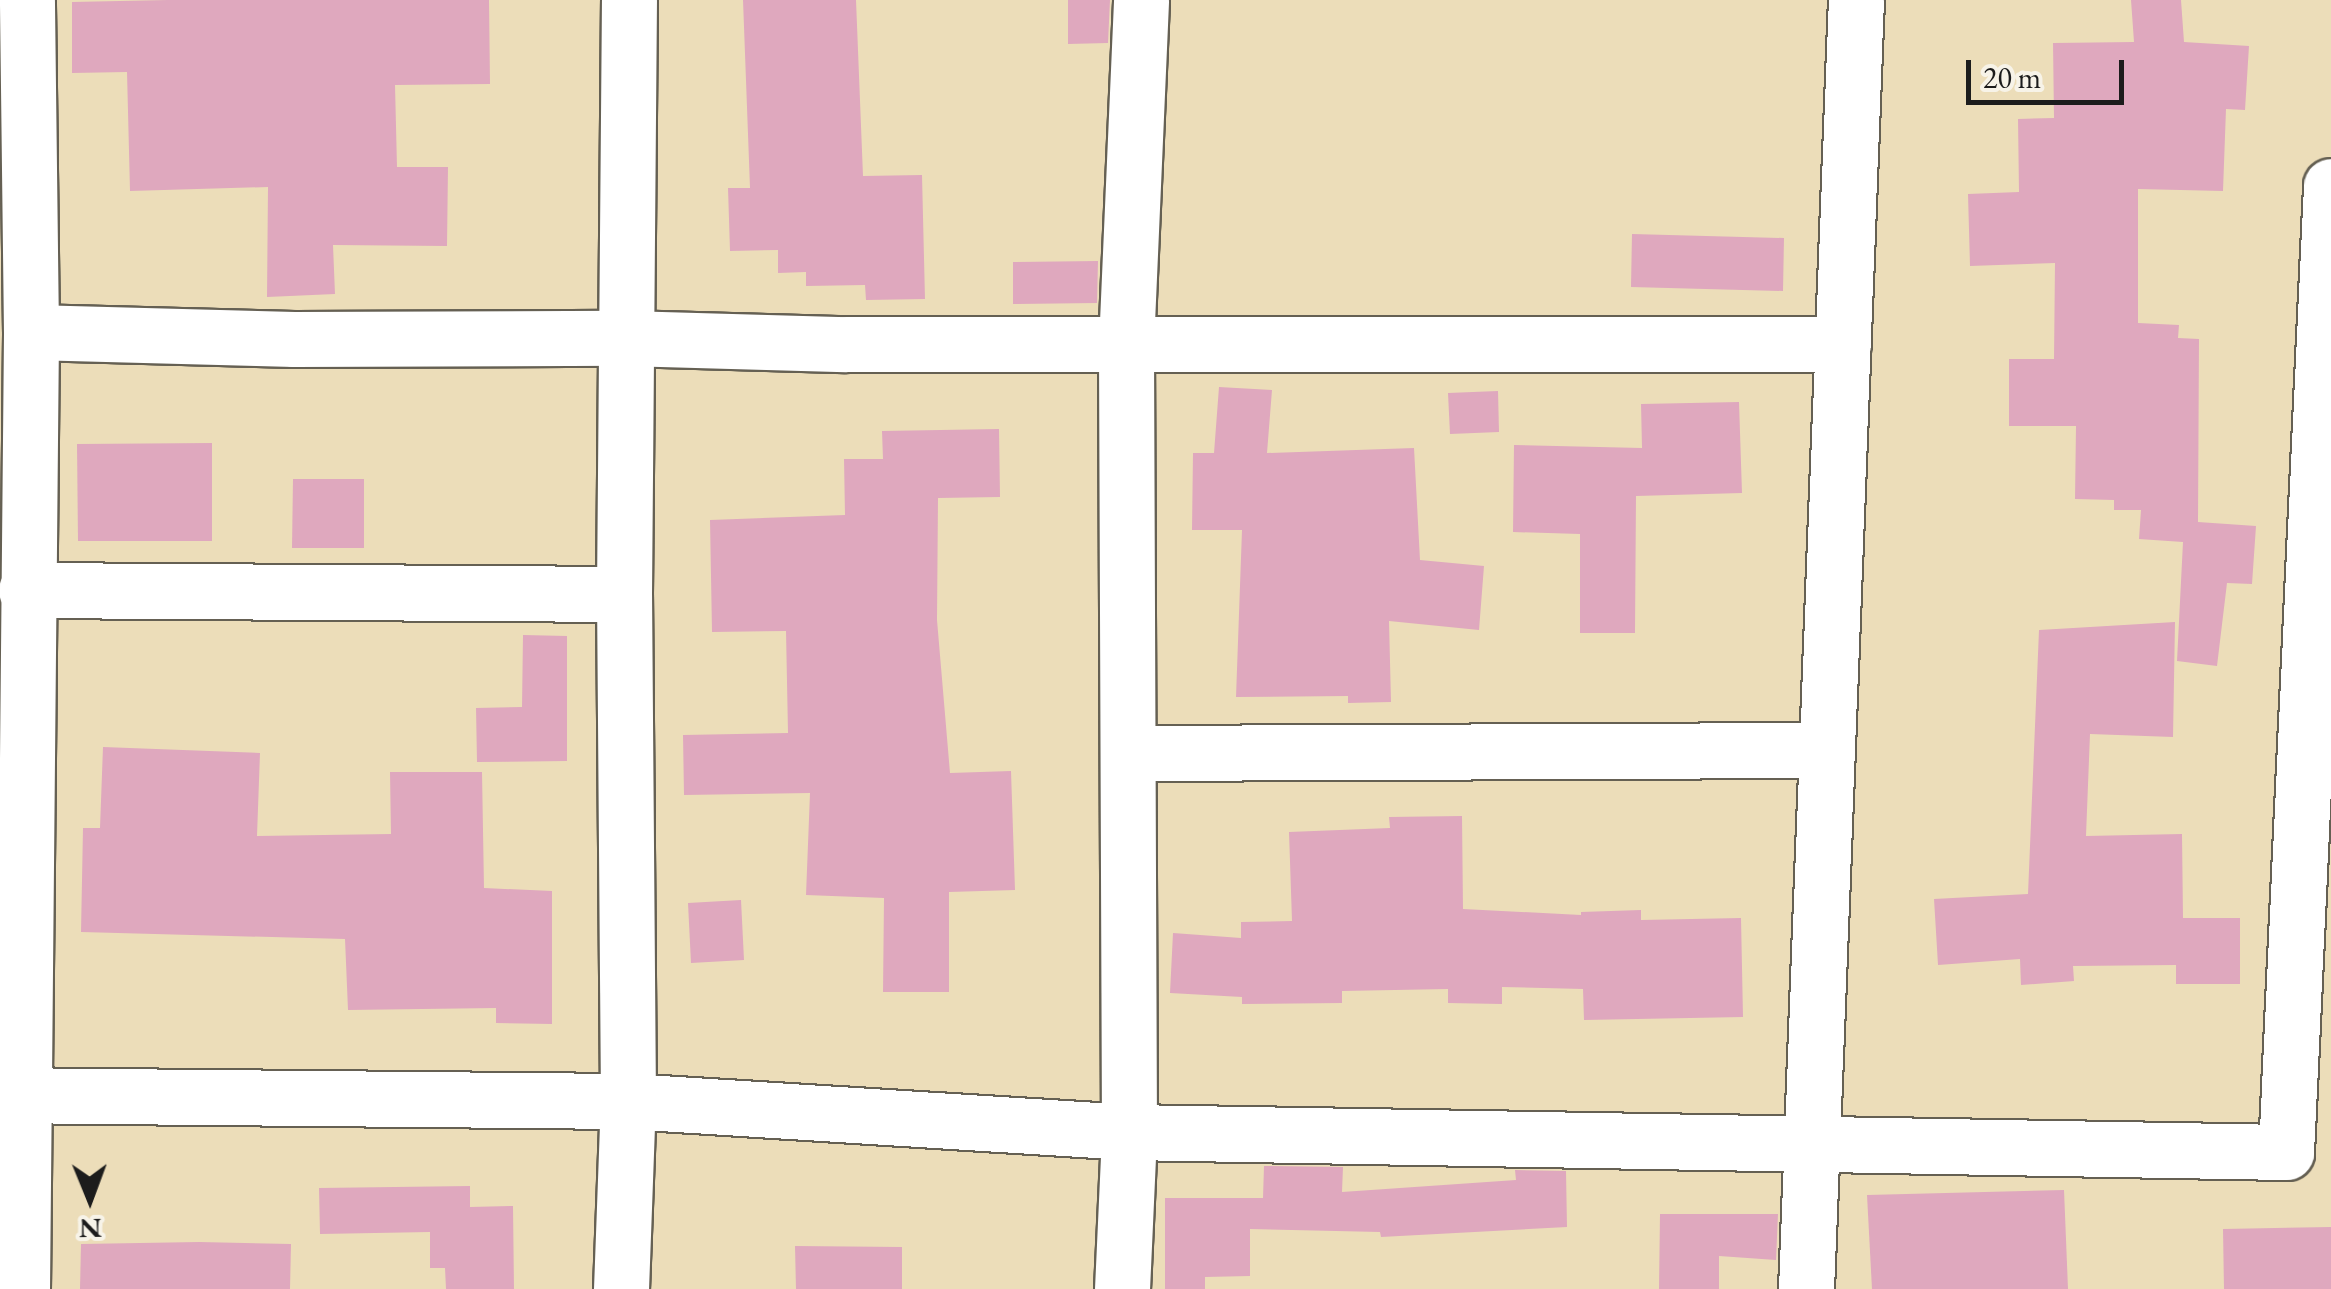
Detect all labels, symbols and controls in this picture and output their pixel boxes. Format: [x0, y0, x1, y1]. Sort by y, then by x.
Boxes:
scale bar [1971, 40, 2128, 102]
text: 20 m [1983, 58, 2041, 97]
north arrow [40, 1149, 140, 1249]
text: N [79, 1211, 102, 1247]

